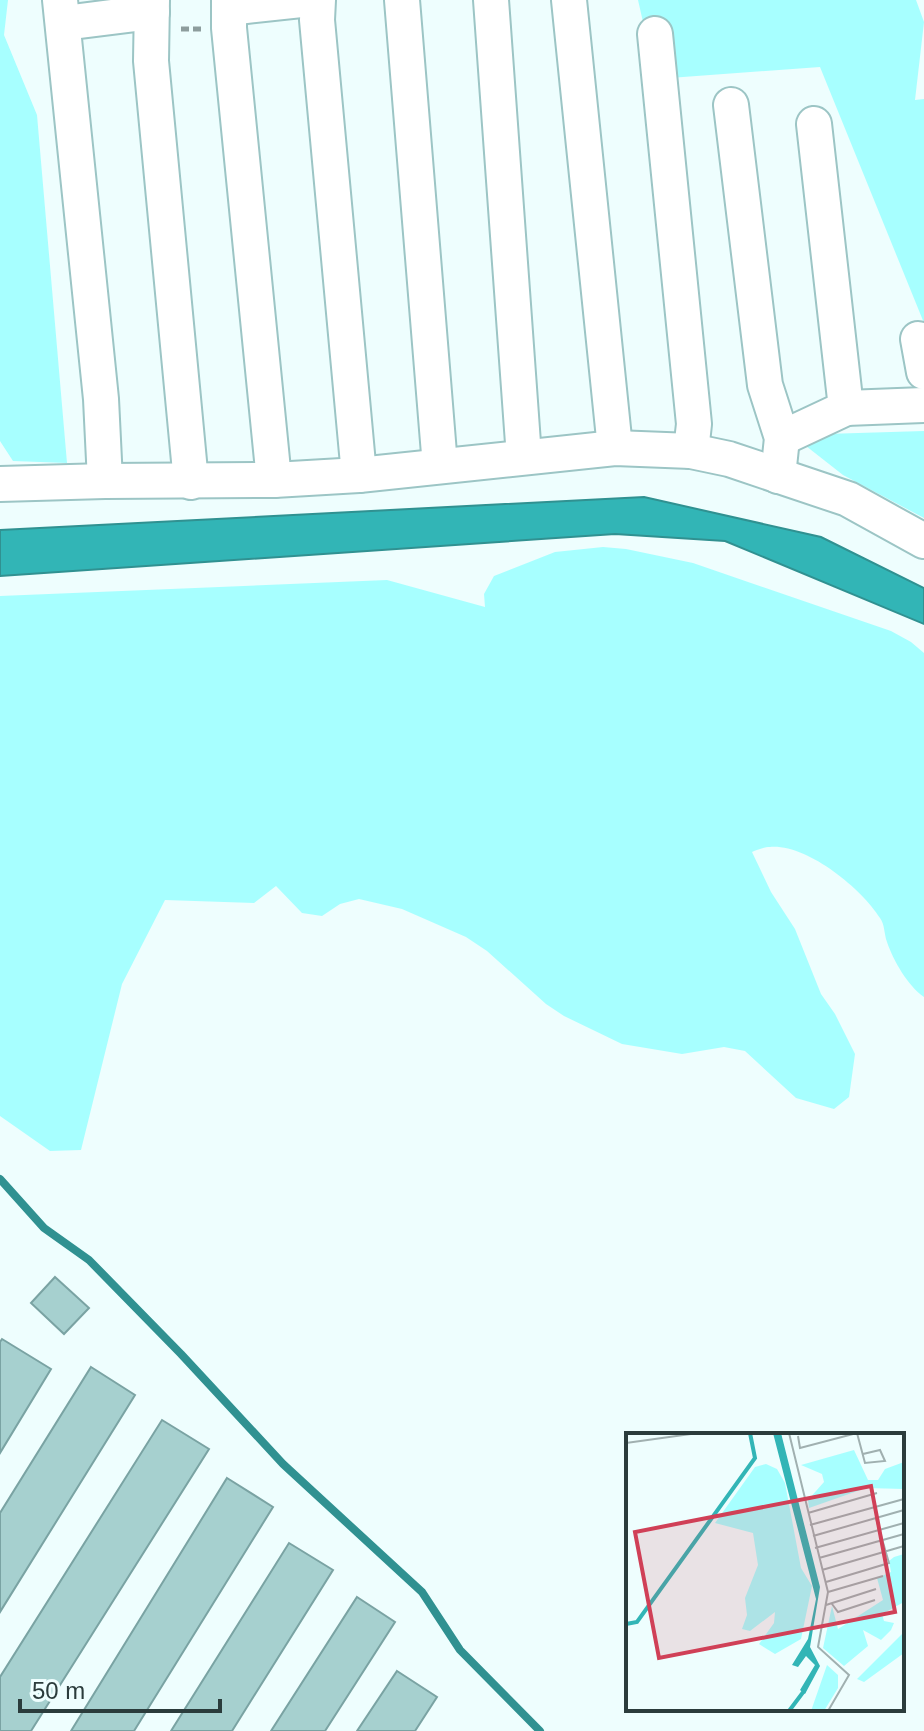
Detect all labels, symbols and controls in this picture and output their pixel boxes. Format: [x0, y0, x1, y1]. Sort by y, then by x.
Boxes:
inset map [626, 1433, 904, 1711]
scale bar [20, 1663, 220, 1713]
text: 50 m [32, 1677, 85, 1704]

